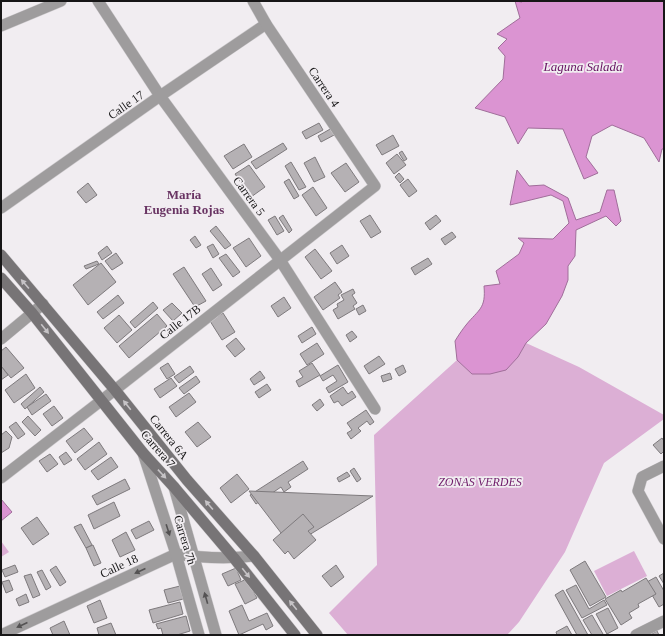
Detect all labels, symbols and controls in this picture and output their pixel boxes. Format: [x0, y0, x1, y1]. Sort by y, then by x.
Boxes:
water label: Laguna Salada [542, 59, 623, 74]
street label: Carrera 4 [306, 64, 342, 110]
street label: Calle 17 [105, 88, 147, 122]
street label: Carrera 5 [230, 174, 268, 218]
district label: María Eugenia Rojas [144, 187, 224, 217]
one-way arrow [21, 278, 30, 289]
street label: Calle 17B [157, 302, 203, 342]
one-way arrow [40, 324, 49, 335]
one-way arrow [123, 399, 131, 410]
street label: Carrera 6A [147, 412, 192, 463]
street label: Carrera 7 [138, 427, 178, 471]
one-way arrow [157, 469, 166, 478]
park label: ZONAS VERDES [438, 475, 522, 489]
one-way arrow [205, 500, 214, 510]
street label: Carrera 7h [171, 514, 199, 566]
one-way arrow [165, 525, 171, 537]
street label: Calle 18 [98, 551, 140, 581]
one-way arrow [241, 567, 250, 578]
one-way arrow [135, 568, 146, 574]
one-way arrow [203, 591, 209, 603]
one-way arrow [289, 599, 297, 610]
one-way arrow [17, 622, 28, 628]

